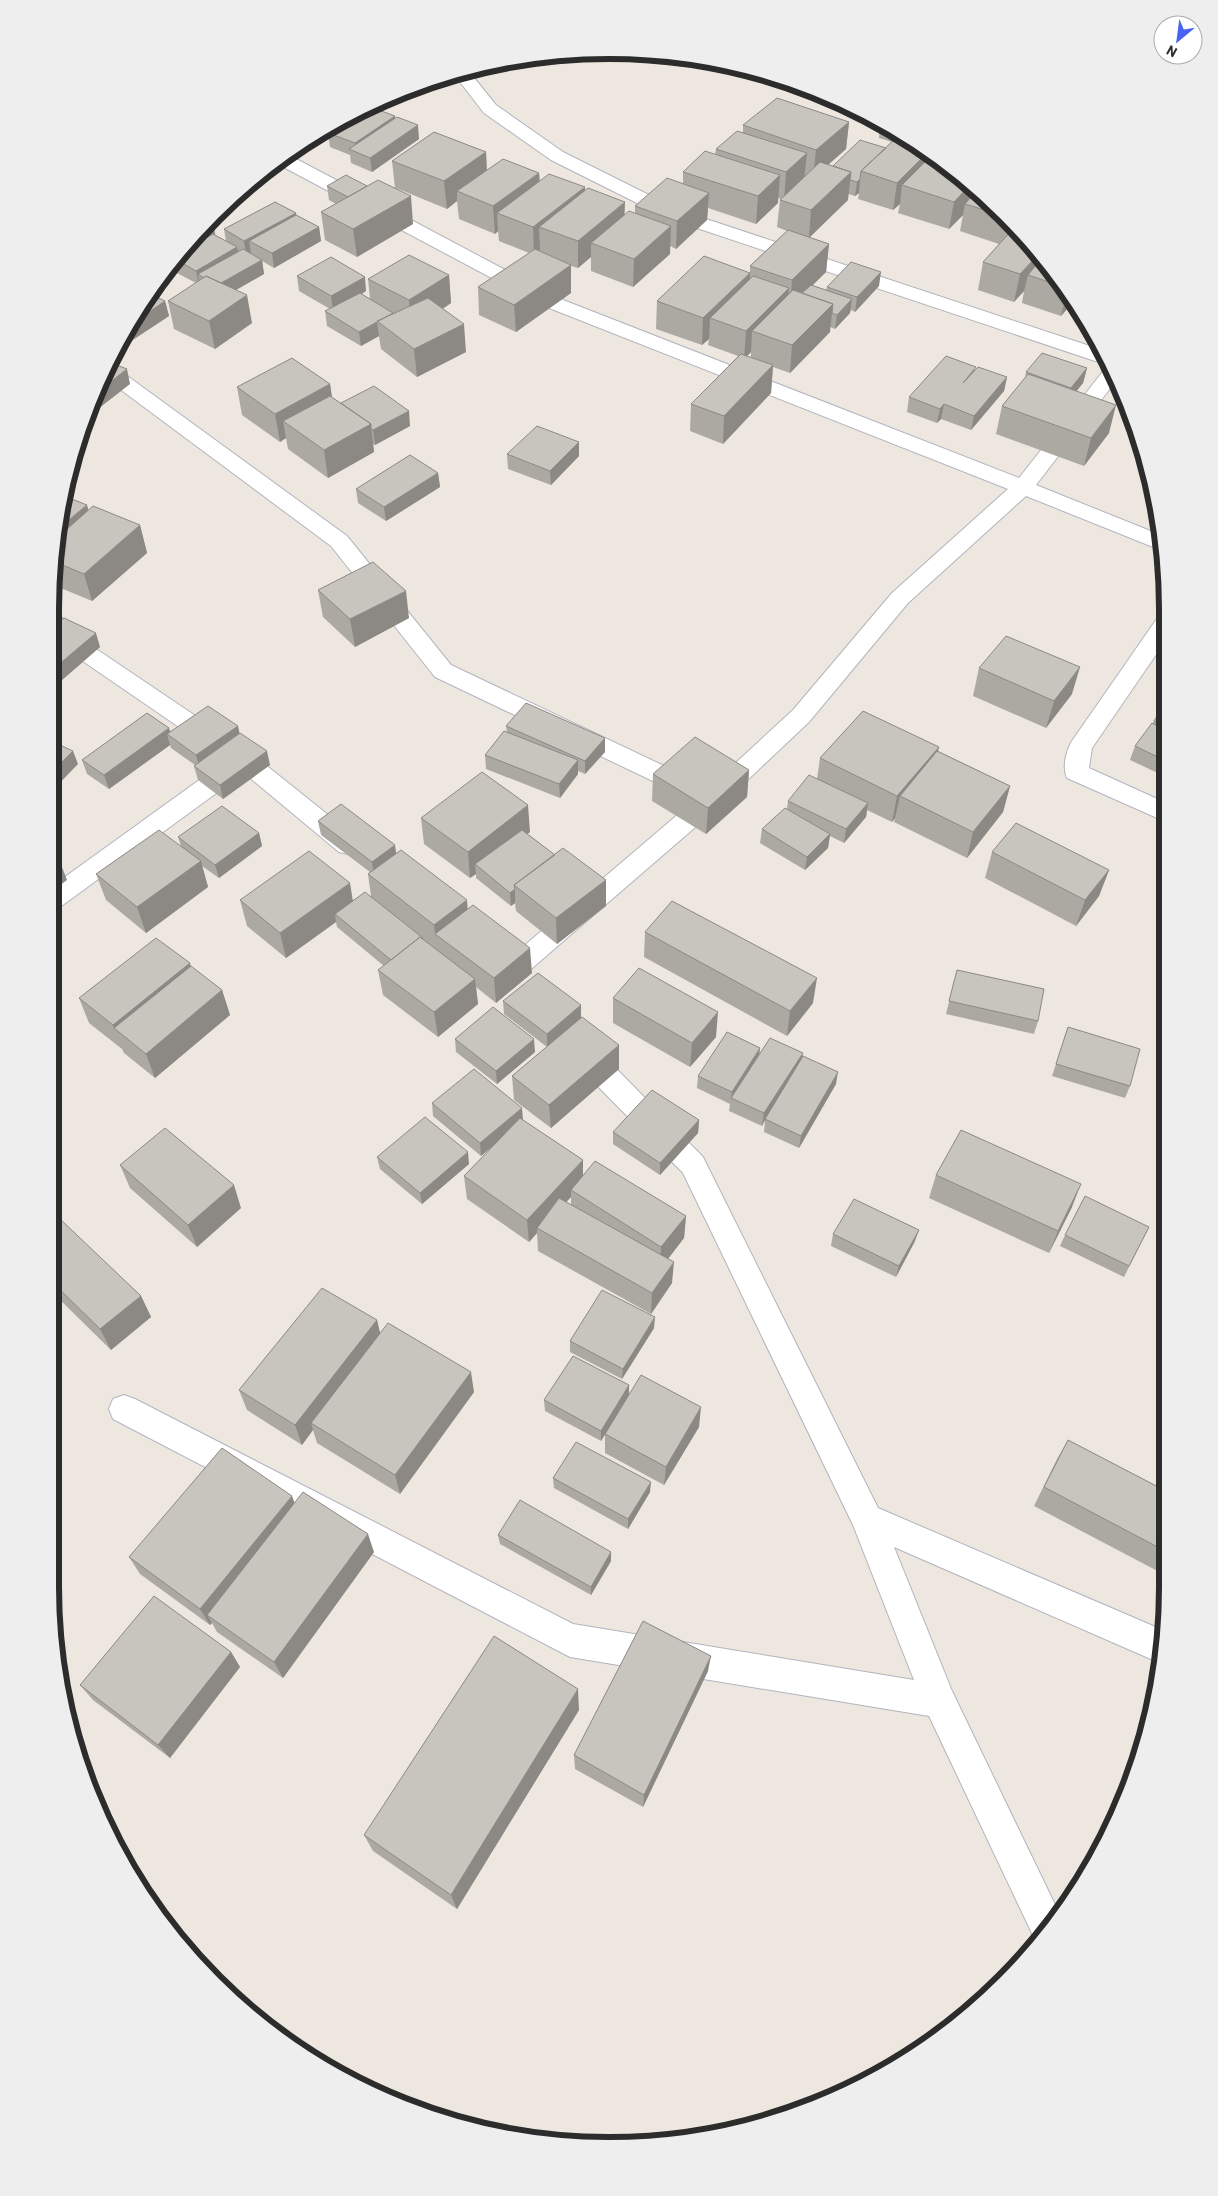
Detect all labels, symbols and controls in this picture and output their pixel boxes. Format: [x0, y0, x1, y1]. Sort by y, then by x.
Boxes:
north arrow [1153, 15, 1203, 65]
text: N [1163, 42, 1180, 61]

